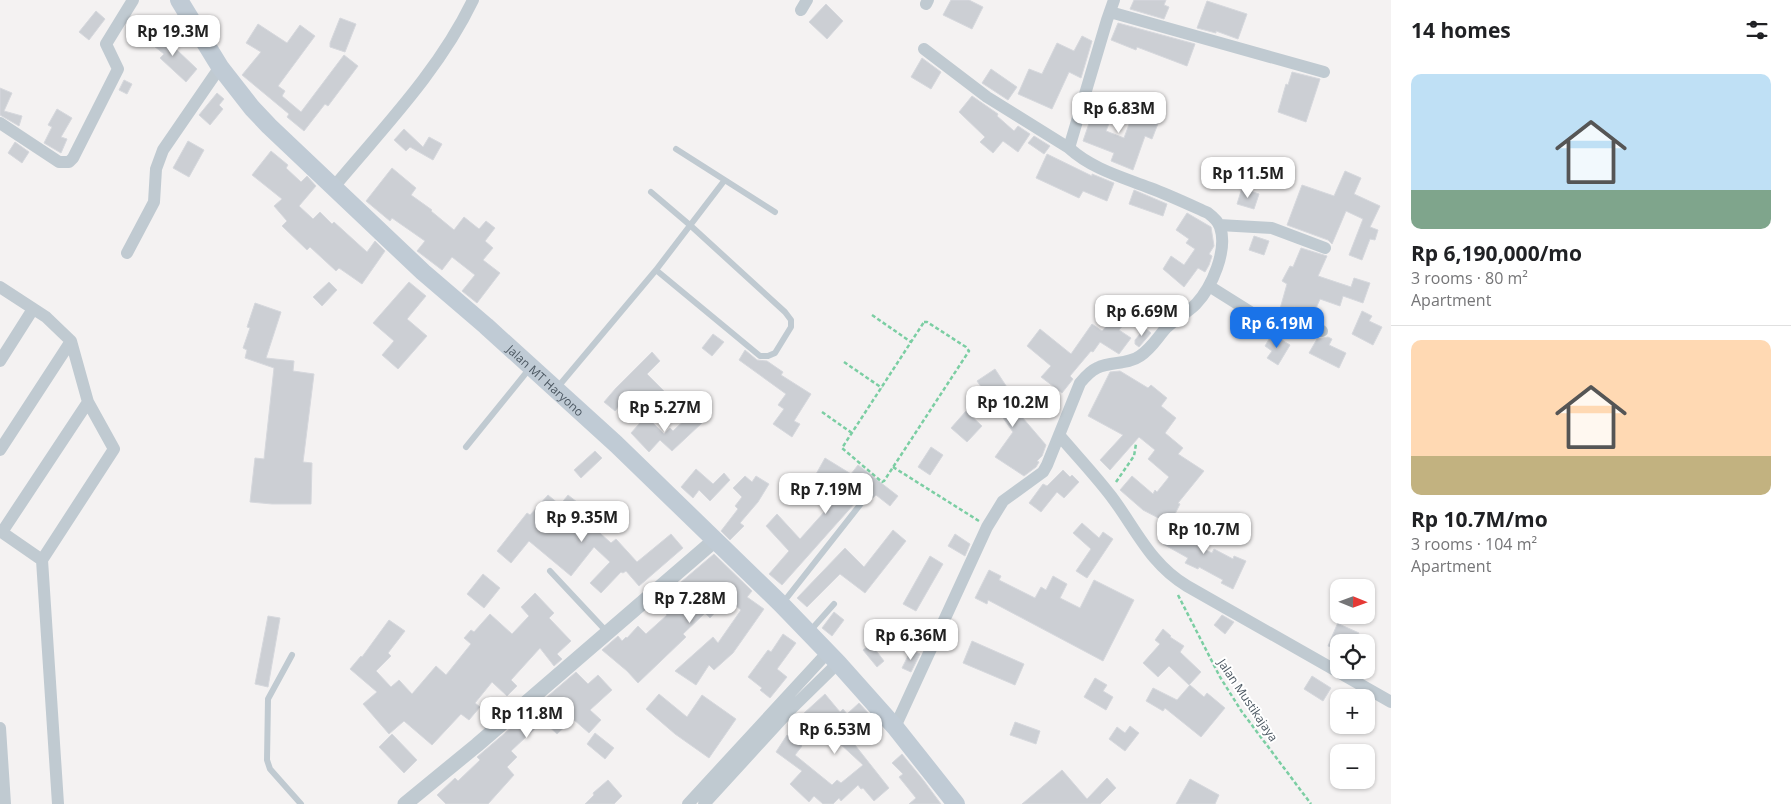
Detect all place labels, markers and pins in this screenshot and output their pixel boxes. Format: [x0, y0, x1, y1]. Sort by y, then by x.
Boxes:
pin: Rp 19.3M [121, 15, 225, 57]
pin: Rp 6.83M [1067, 92, 1171, 134]
pin: Rp 11.5M [1196, 156, 1300, 199]
pin: Rp 6.69M [1090, 294, 1194, 337]
pin: Rp 6.19M [1225, 306, 1329, 349]
pin: Rp 10.2M [961, 386, 1065, 428]
pin: Rp 5.27M [613, 390, 717, 433]
pin: Rp 7.19M [774, 472, 878, 515]
pin: Rp 9.35M [530, 500, 634, 543]
pin: Rp 10.7M [1152, 512, 1256, 555]
pin: Rp 7.28M [638, 582, 742, 624]
pin: Rp 6.36M [859, 618, 963, 661]
pin: Rp 11.8M [475, 696, 579, 739]
pin: Rp 6.53M [783, 712, 887, 755]

